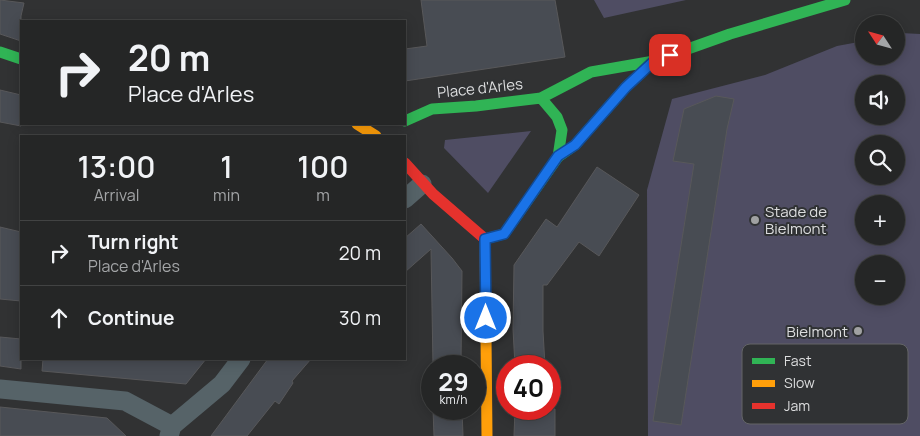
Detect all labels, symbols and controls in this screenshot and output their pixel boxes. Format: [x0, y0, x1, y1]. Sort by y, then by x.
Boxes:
north arrow [855, 15, 905, 65]
map controls [855, 15, 905, 305]
text: 20 m [128, 34, 210, 82]
pin [649, 34, 691, 76]
icon: right [45, 40, 110, 105]
icon: arrive [656, 41, 684, 69]
street label: Place d'Arles [436, 73, 524, 103]
button: sound [855, 75, 905, 125]
text: Place d'Arles [128, 79, 254, 109]
button: search [855, 135, 905, 185]
text: 13:00 [77, 146, 156, 187]
text: 1 [220, 146, 233, 187]
text: 100 [297, 146, 349, 187]
text: Arrival [94, 184, 139, 206]
text: min [213, 184, 240, 206]
text: m [316, 184, 330, 206]
button: + [855, 195, 905, 245]
place label: Stade de Bielmont [765, 201, 827, 239]
marker: Stade de Bielmont [749, 214, 761, 226]
text: Turn right [88, 229, 178, 255]
icon: right [45, 239, 73, 267]
text: 20 m [339, 240, 381, 266]
text: Place d'Arles [88, 255, 180, 277]
button: − [855, 255, 905, 305]
position arrow [459, 291, 511, 343]
icon: ahead [45, 304, 73, 332]
text: Continue [88, 305, 174, 331]
text: 30 m [339, 305, 381, 331]
place label: Bielmont [787, 321, 848, 342]
marker: Bielmont [852, 325, 864, 337]
legend [742, 344, 908, 424]
text: Fast [784, 351, 812, 370]
speed limit sign: 40 [496, 355, 561, 420]
text: 29 [438, 364, 469, 399]
text: Slow [784, 373, 815, 392]
text: km/h [440, 391, 467, 408]
text: Jam [784, 396, 810, 415]

